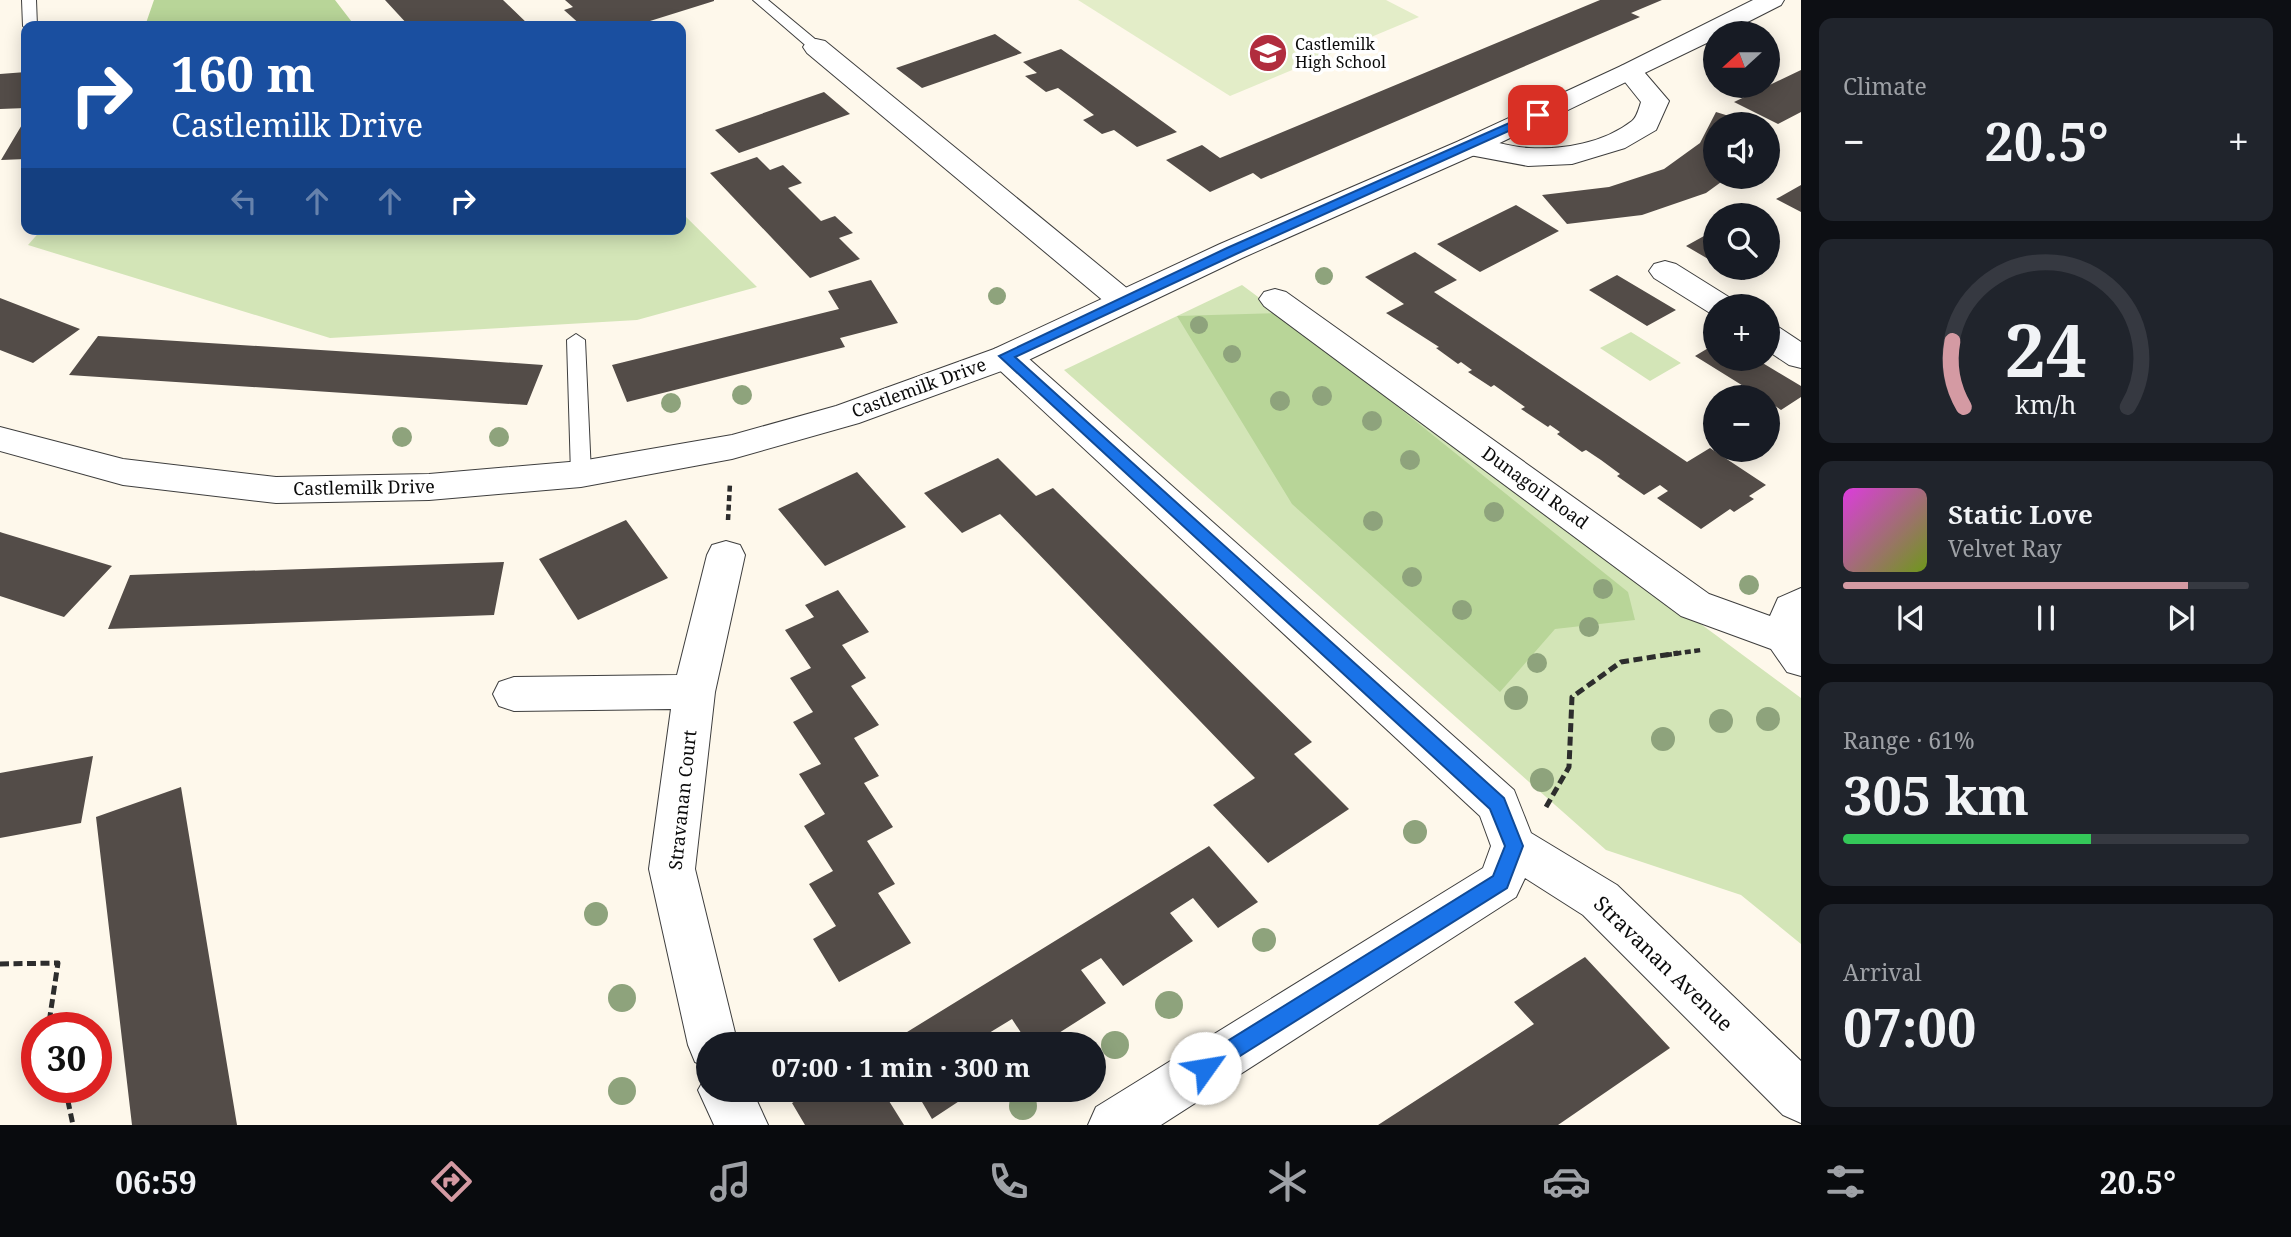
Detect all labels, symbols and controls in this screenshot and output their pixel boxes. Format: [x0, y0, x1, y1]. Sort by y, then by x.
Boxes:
north arrow [1703, 21, 1780, 98]
map controls [1703, 21, 1780, 462]
school or university icon: Castlemilk High School [1247, 32, 1289, 74]
place label: Castlemilk High School [1295, 33, 1386, 73]
text: 160 m [171, 40, 315, 106]
icon: right [56, 49, 147, 140]
text: Climate [1843, 70, 1927, 102]
pin [1508, 85, 1568, 145]
icon: arrive [1519, 96, 1557, 134]
text: Castlemilk Drive [171, 103, 423, 146]
text: 20.5° [1984, 105, 2109, 176]
button: sound [1703, 112, 1780, 189]
text: − [1843, 115, 1865, 167]
text: + [2228, 115, 2249, 167]
icon: left [225, 182, 263, 220]
icon: ahead [298, 182, 336, 220]
icon: ahead [371, 182, 409, 220]
icon: right [444, 182, 482, 220]
button: search [1703, 203, 1780, 280]
button: + [1703, 294, 1780, 371]
text: 24 [2005, 300, 2087, 399]
street label: Castlemilk Drive [848, 352, 989, 423]
button: − [1703, 385, 1780, 462]
text: km/h [2015, 387, 2077, 421]
street label: Dunagoil Road [1478, 441, 1594, 534]
street label: Castlemilk Drive [293, 474, 435, 500]
text: Static Love [1948, 496, 2093, 532]
text: Velvet Ray [1948, 532, 2062, 564]
icon: previous [1892, 599, 1930, 637]
icon: pause [2027, 599, 2065, 637]
icon: next [2162, 599, 2200, 637]
text: Range · 61% [1843, 724, 1975, 756]
street label: Stravanan Court [663, 729, 701, 871]
text: 305 km [1843, 759, 2029, 830]
street label: Stravanan Avenue [1588, 889, 1739, 1037]
text: Arrival [1843, 956, 1922, 988]
text: 07:00 [1843, 991, 1976, 1062]
speed limit sign: 30 [21, 1012, 112, 1103]
position arrow [1168, 1031, 1242, 1105]
text: 07:00 · 1 min · 300 m [771, 1049, 1031, 1085]
icon: directions [427, 1157, 476, 1206]
icon: music [706, 1157, 755, 1206]
icon: phone [984, 1157, 1033, 1206]
icon: climate [1263, 1157, 1312, 1206]
icon: car [1542, 1157, 1591, 1206]
icon: filters [1821, 1157, 1870, 1206]
text: 06:59 [115, 1160, 197, 1203]
text: 20.5° [2100, 1160, 2176, 1203]

